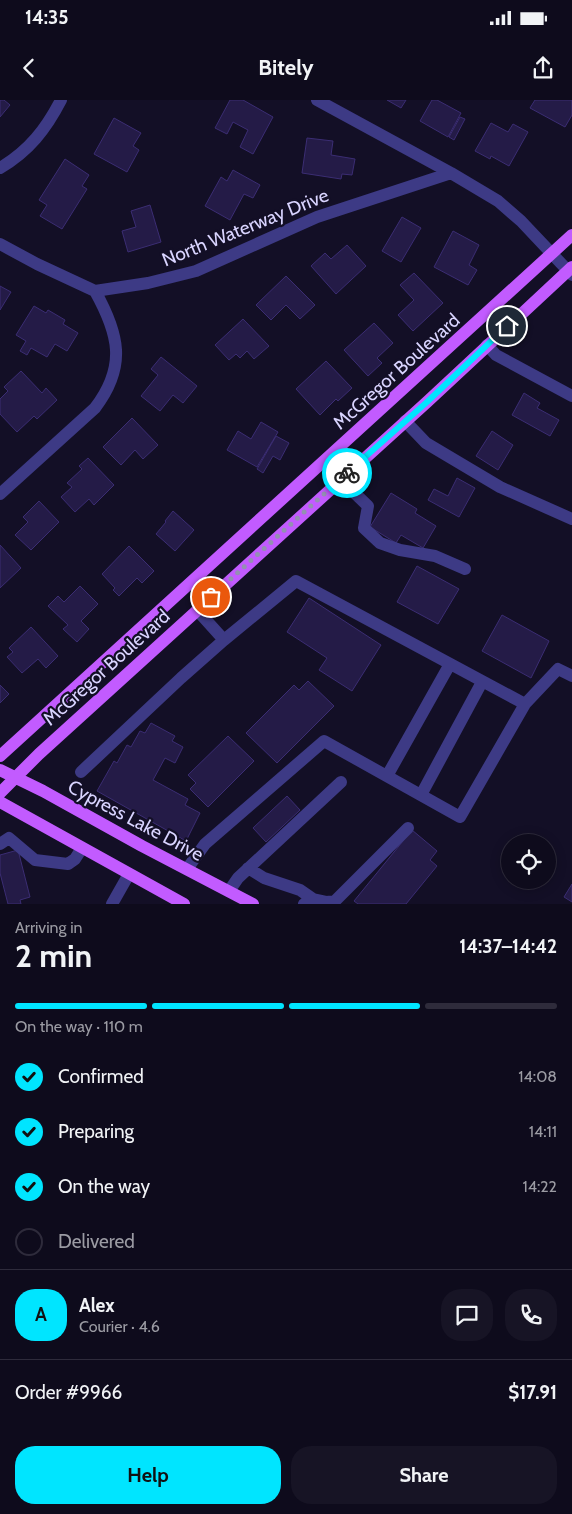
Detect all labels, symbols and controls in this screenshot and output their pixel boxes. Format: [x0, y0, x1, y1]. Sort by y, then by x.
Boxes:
text: 14:35 [25, 6, 68, 29]
icon: back [15, 54, 43, 82]
text: Bitely [258, 54, 314, 81]
icon: share [529, 54, 557, 82]
street label: North Waterway Drive [159, 183, 332, 271]
pin [486, 305, 528, 347]
street label: McGregor Boulevard [328, 309, 464, 434]
icon: home [493, 312, 521, 340]
courier [322, 448, 372, 498]
icon: bike [333, 459, 361, 487]
pin [190, 576, 232, 618]
icon: bag [197, 583, 225, 611]
street label: McGregor Boulevard [38, 605, 174, 730]
street label: Cypress Lake Drive [64, 775, 208, 866]
map controls [501, 834, 556, 889]
button: locate [501, 834, 556, 889]
text: Arriving in [15, 918, 82, 937]
text: 14:37–14:42 [459, 935, 557, 958]
text: 2 min [15, 936, 92, 975]
text: On the way · 110 m [15, 1017, 143, 1036]
icon: check [15, 1063, 43, 1091]
text: Confirmed [58, 1065, 144, 1088]
text: 14:08 [518, 1067, 557, 1086]
icon: check [15, 1118, 43, 1146]
text: Preparing [58, 1120, 134, 1143]
text: 14:11 [529, 1122, 557, 1141]
icon: check [15, 1173, 43, 1201]
text: On the way [58, 1175, 150, 1198]
text: 14:22 [522, 1177, 557, 1196]
text: Delivered [58, 1230, 135, 1253]
button: chat [441, 1289, 493, 1341]
button: phone [505, 1289, 557, 1341]
text: Alex [79, 1294, 115, 1317]
text: A [35, 1303, 47, 1326]
text: Courier · 4.6 [79, 1317, 160, 1336]
text: Order #9966 [15, 1381, 122, 1404]
text: $17.91 [508, 1381, 557, 1404]
button: Help [15, 1446, 281, 1504]
button: Share [291, 1446, 557, 1504]

